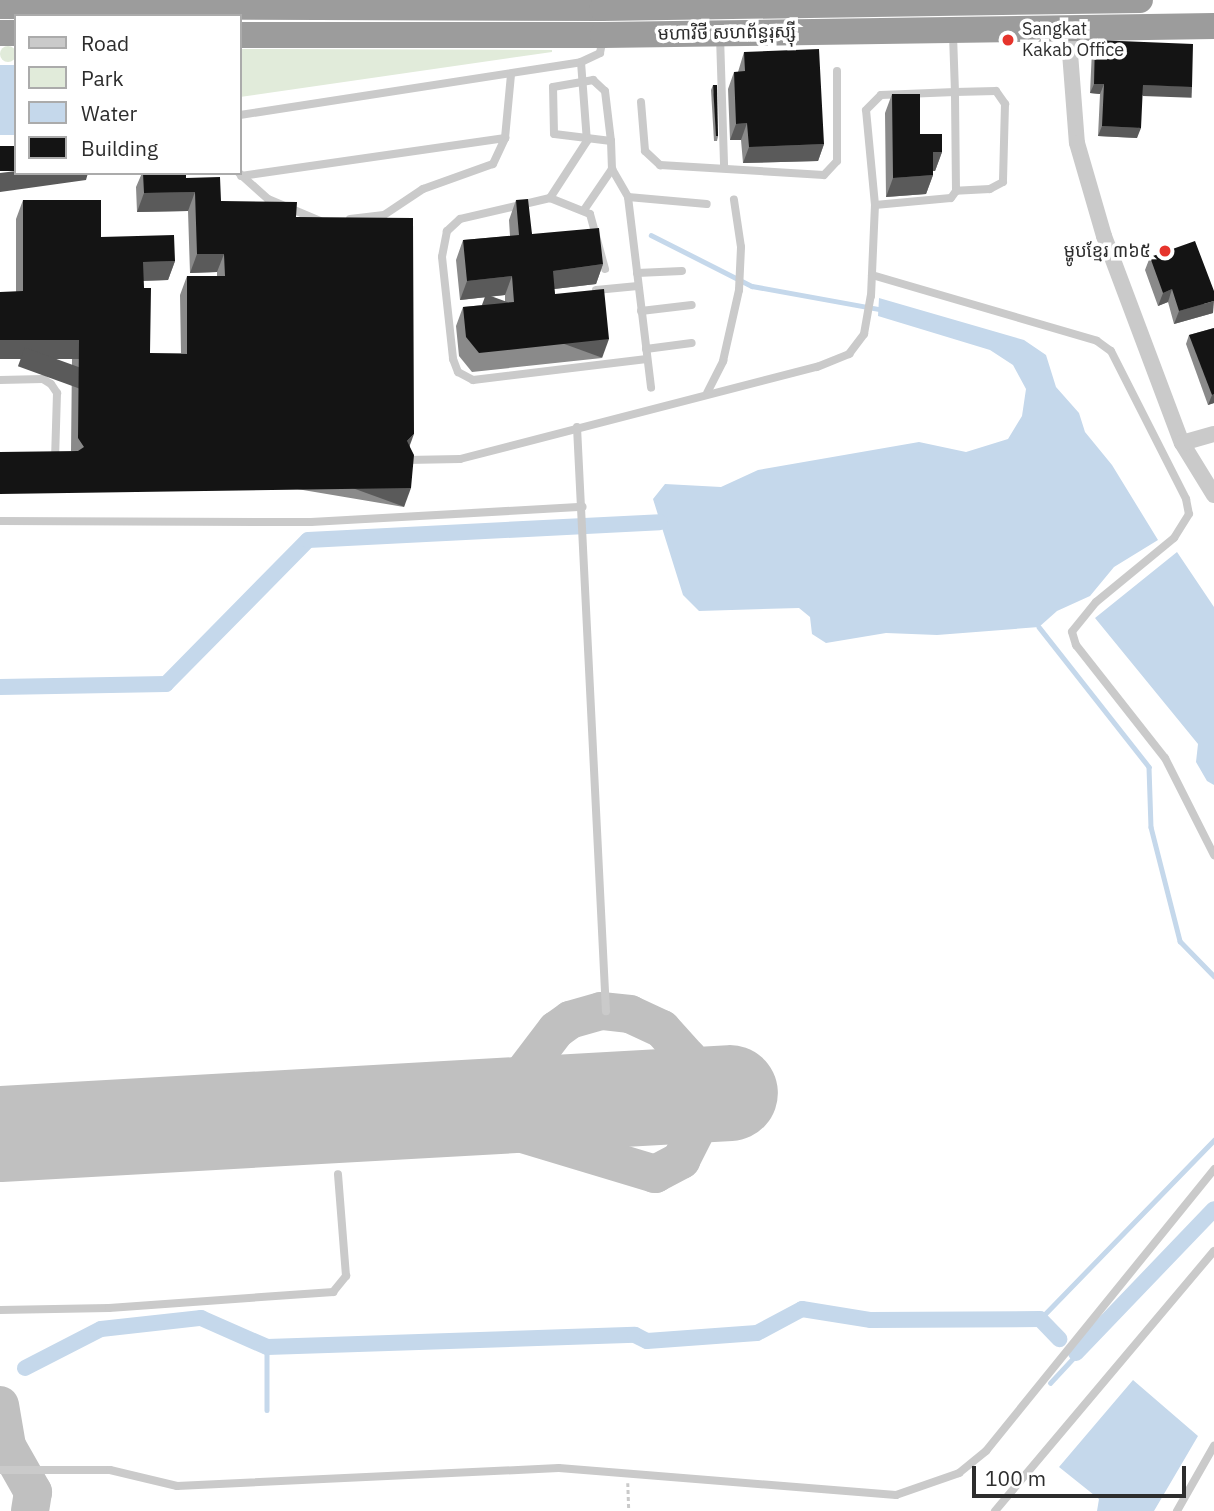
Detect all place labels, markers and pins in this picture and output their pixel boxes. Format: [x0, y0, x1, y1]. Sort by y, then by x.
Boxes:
place label: Sangkat Kakab Office [1022, 19, 1124, 61]
marker: Sangkat Kakab Office [1000, 32, 1016, 48]
place label: ម្ហូបខ្មែរ ៣៦៥ [1064, 240, 1151, 262]
marker: ម្ហូបខ្មែរ ៣៦៥ [1157, 243, 1173, 259]

